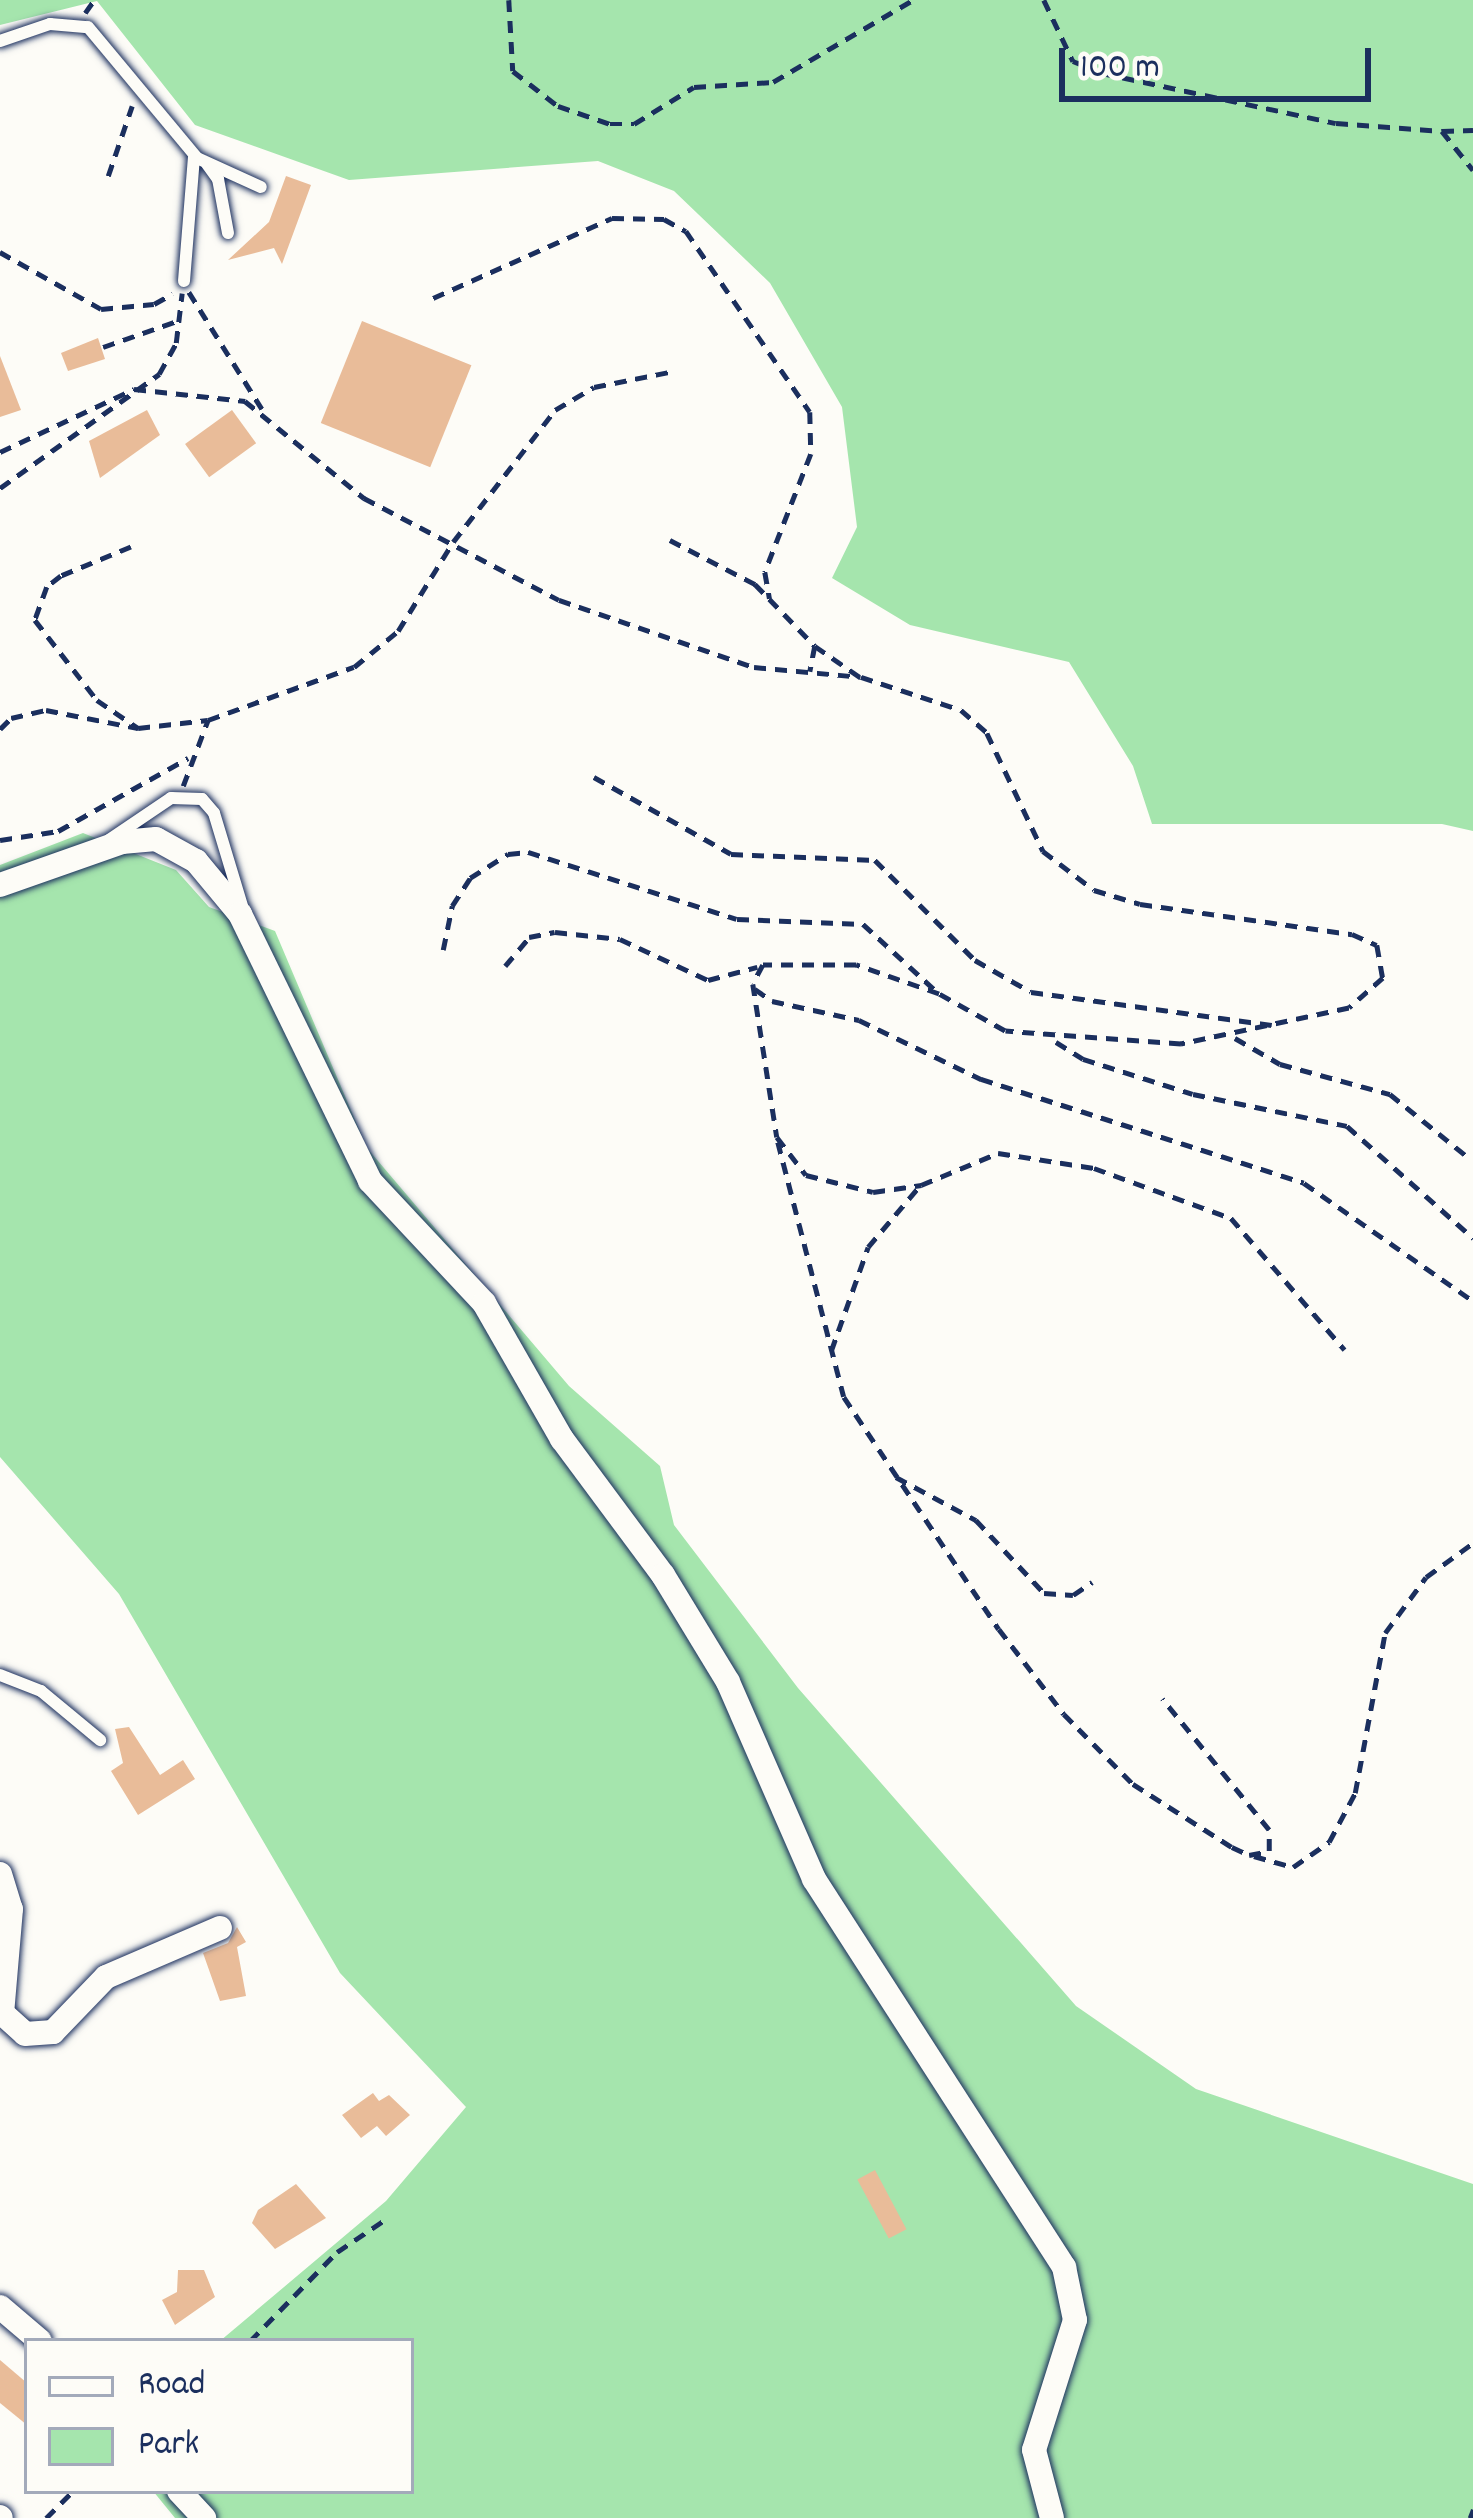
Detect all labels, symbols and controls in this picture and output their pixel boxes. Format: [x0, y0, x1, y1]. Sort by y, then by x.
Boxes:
scale bar [1065, 24, 1377, 98]
text: 100 m [1080, 43, 1160, 95]
legend [24, 2338, 414, 2494]
text: Road [138, 2360, 205, 2412]
text: Park [138, 2420, 199, 2472]

